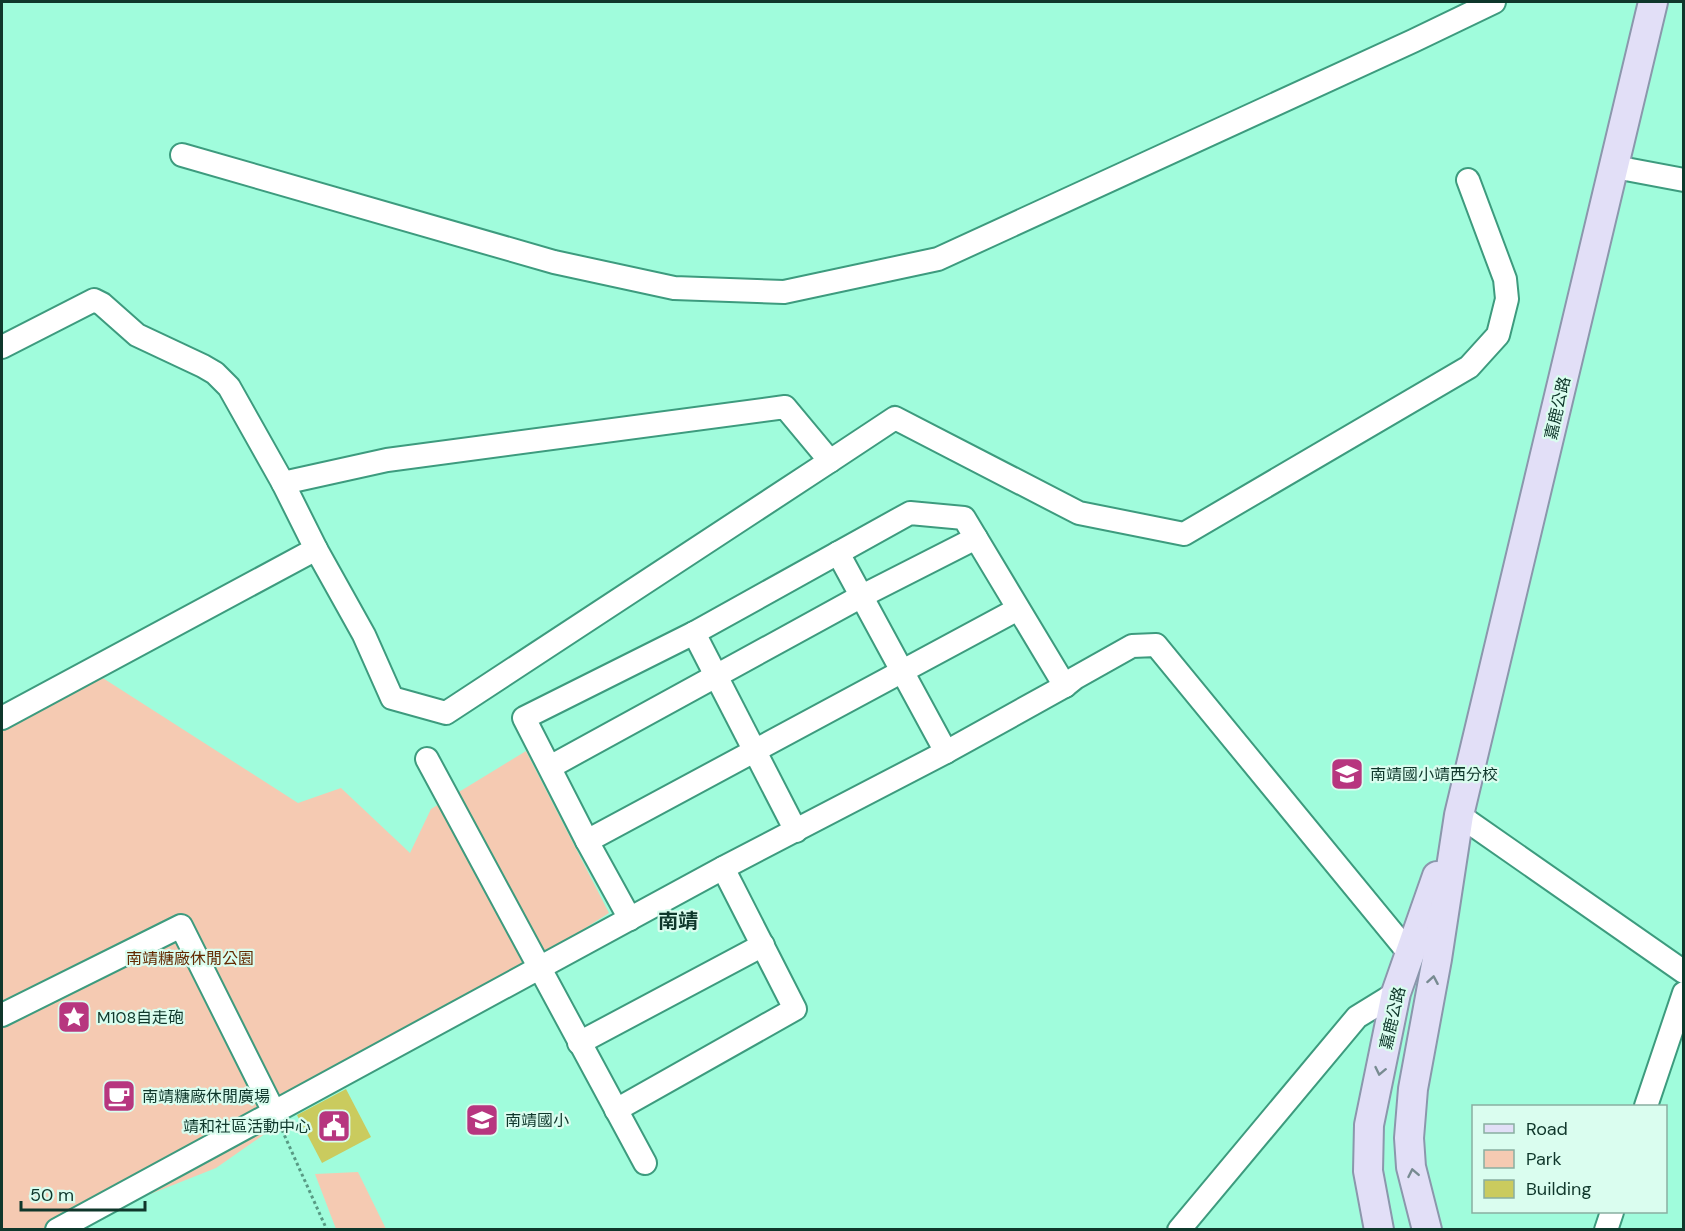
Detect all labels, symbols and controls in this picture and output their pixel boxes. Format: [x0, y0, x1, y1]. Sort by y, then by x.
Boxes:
street label: 嘉鹿公路 [1540, 375, 1575, 442]
school or university icon: 南靖國小靖西分校 [1329, 756, 1365, 792]
place label: 南靖國小靖西分校 [1370, 764, 1498, 785]
district label: 南靖 [658, 908, 698, 934]
park label: 南靖糖廠休閒公園 [126, 948, 254, 969]
one-way arrow [1426, 975, 1439, 985]
street label: 嘉鹿公路 [1375, 985, 1410, 1052]
place icon: M108自走砲 [56, 999, 92, 1035]
place label: M108自走砲 [97, 1007, 184, 1028]
one-way arrow [1374, 1066, 1387, 1076]
cafe icon: 南靖糖廠休閒廣場 [101, 1078, 137, 1114]
place label: 南靖糖廠休閒廣場 [142, 1086, 270, 1107]
school or university icon: 南靖國小 [464, 1102, 500, 1138]
legend [1472, 1105, 1667, 1213]
public building icon: 靖和社區活動中心 [316, 1108, 352, 1144]
place label: 南靖國小 [505, 1110, 569, 1131]
place label: 靖和社區活動中心 [183, 1116, 311, 1137]
text: Road [1526, 1117, 1568, 1141]
text: Park [1526, 1147, 1562, 1171]
one-way arrow [1407, 1168, 1420, 1178]
scale bar [21, 1174, 146, 1212]
text: Building [1526, 1177, 1591, 1201]
text: 50 m [30, 1183, 74, 1207]

